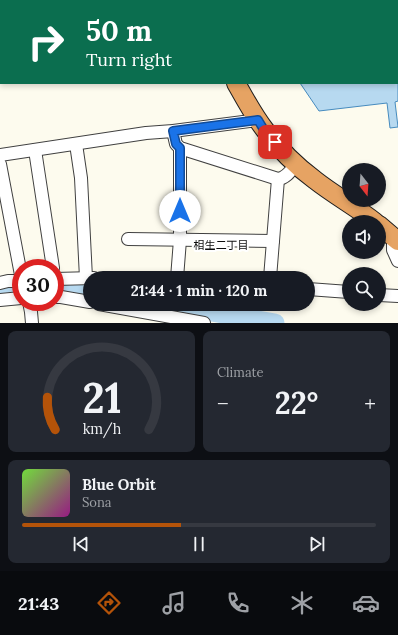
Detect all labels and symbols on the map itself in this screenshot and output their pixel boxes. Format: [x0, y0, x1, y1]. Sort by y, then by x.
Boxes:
pin [258, 125, 292, 159]
north arrow [342, 163, 386, 207]
position arrow [159, 190, 201, 232]
district label: 相生二丁目 [194, 238, 249, 252]
speed limit sign: 30 [12, 259, 64, 311]

